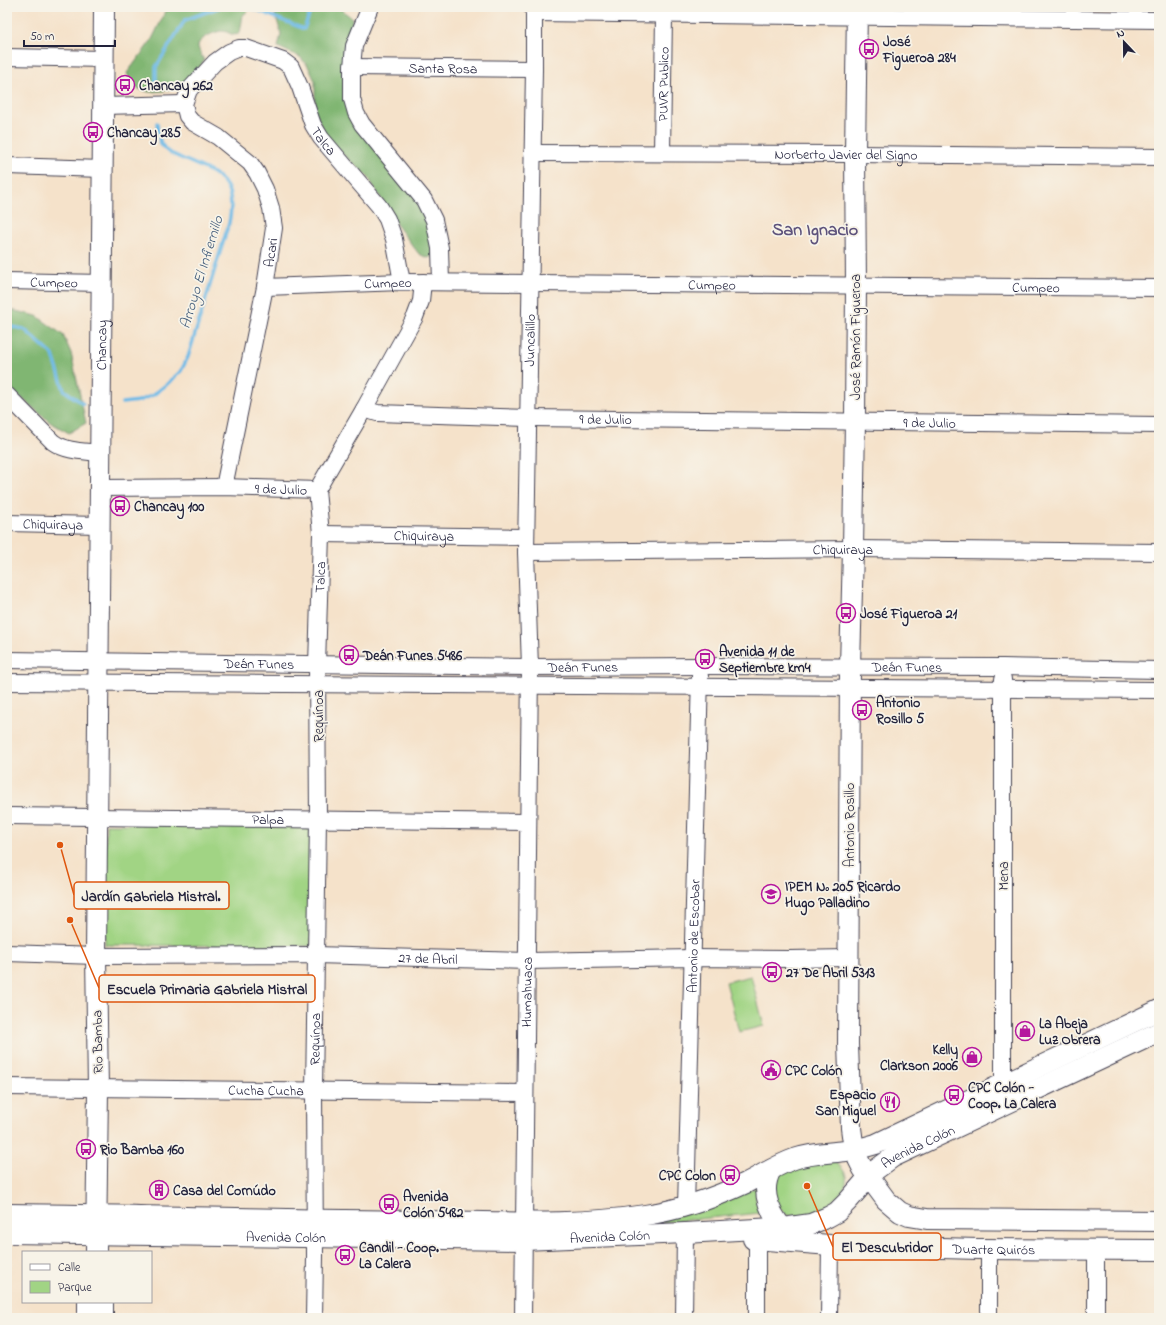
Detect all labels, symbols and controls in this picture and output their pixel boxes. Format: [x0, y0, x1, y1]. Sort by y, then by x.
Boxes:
scale bar [24, 22, 115, 48]
north arrow [1104, 22, 1144, 62]
text: N [1114, 25, 1127, 42]
text: 50 m [30, 28, 54, 46]
place label: José Figueroa 284 [882, 32, 956, 71]
bus stop icon: José Figueroa 284 [858, 38, 880, 60]
street label: PUVR Publico [653, 47, 676, 121]
street label: Santa Rosa [408, 59, 478, 80]
bus stop icon: Chancay 262 [114, 74, 136, 96]
place label: Chancay 262 [139, 76, 213, 99]
bus stop icon: Chancay 285 [82, 121, 104, 143]
place label: Chancay 285 [107, 123, 181, 146]
street label: Talca [304, 123, 341, 161]
street label: Norberto Javier del Signo [774, 145, 918, 167]
water label: Arroyo El Infiernillo [174, 212, 231, 332]
district label: San Ignacio [772, 218, 858, 245]
street label: Acari [259, 237, 284, 269]
street label: Cumpeo [30, 272, 78, 294]
street label: Cumpeo [364, 273, 412, 295]
street label: José Ramón Figueroa [846, 274, 868, 400]
street label: Cumpeo [688, 275, 736, 297]
street label: Cumpeo [1012, 278, 1060, 299]
street label: Juncalillo [520, 314, 542, 367]
street label: Chancay [92, 320, 114, 370]
street label: 9 de Julio [579, 410, 632, 431]
street label: 9 de Julio [903, 413, 956, 435]
street label: 9 de Julio [254, 479, 307, 502]
bus stop icon: Chancay 100 [109, 495, 131, 517]
place label: Chancay 100 [134, 497, 204, 520]
street label: Chiquiraya [23, 514, 83, 537]
street label: Chiquiraya [394, 526, 454, 549]
street label: Chiquiraya [813, 540, 873, 562]
street label: Talca [310, 561, 332, 593]
bus stop icon: José Figueroa 21 [835, 602, 857, 624]
place label: José Figueroa 21 [860, 604, 958, 627]
place label: Avenida 11 de Septiembre km4 [719, 642, 811, 679]
bus stop icon: Deán Funes 5486 [338, 644, 360, 666]
place label: Deán Funes 5486 [362, 646, 463, 667]
bus stop icon: Avenida 11 de Septiembre km4 [694, 648, 716, 670]
street label: Deán Funes [223, 654, 294, 676]
street label: Deán Funes [547, 657, 618, 679]
street label: Deán Funes [871, 658, 942, 679]
street label: Requínoa [309, 690, 330, 742]
place label: Antonio Rosillo 5 [875, 693, 924, 730]
bus stop icon: Antonio Rosillo 5 [851, 699, 873, 721]
street label: Antonio Rosillo [840, 783, 861, 867]
street label: Palpa [252, 810, 284, 831]
street label: Mena [994, 861, 1015, 891]
place label: IPEM Nº 205 Ricardo Hugo Palladino [785, 877, 900, 916]
street label: Antonio de Escobar [683, 879, 707, 993]
callout: Jardín Gabriela Mistral. [74, 882, 229, 909]
school or university icon: IPEM Nº 205 Ricardo Hugo Palladino [760, 883, 782, 905]
text: Jardín Gabriela Mistral. [81, 886, 221, 908]
street label: 27 de Abril [398, 948, 458, 971]
street label: Humahuaca [517, 957, 539, 1027]
bus stop icon: 27 De Abril 5313 [761, 961, 783, 983]
place label: 27 De Abril 5313 [785, 963, 875, 984]
callout: Escuela Primaria Gabriela Mistral [99, 975, 315, 1002]
text: Escuela Primaria Gabriela Mistral [107, 979, 308, 1001]
street label: Rio Bamba [87, 1010, 110, 1074]
street label: Requínoa [305, 1013, 327, 1065]
place label: La Abeja Luz Obrera [1039, 1014, 1101, 1051]
shop icon: La Abeja Luz Obrera [1014, 1020, 1036, 1042]
place label: Kelly Clarkson 2006 [880, 1040, 959, 1077]
shop icon: Kelly Clarkson 2006 [961, 1046, 983, 1068]
public building icon: CPC Colón [760, 1059, 782, 1081]
place label: CPC Colón [785, 1061, 842, 1082]
place label: CPC Colón - Coop. La Calera [968, 1078, 1057, 1115]
street label: Cucha Cucha [228, 1081, 304, 1102]
bus stop icon: CPC Colón - Coop. La Calera [943, 1084, 965, 1106]
place label: Espacio San Miguel [815, 1085, 877, 1124]
restaurant icon: Espacio San Miguel [879, 1091, 901, 1113]
street label: Avenida Colón [877, 1120, 959, 1175]
bus stop icon: Rio Bamba 160 [75, 1138, 97, 1160]
place label: Rio Bamba 160 [99, 1140, 184, 1161]
bus stop icon: CPC Colon [719, 1164, 741, 1186]
place label: CPC Colon [659, 1166, 716, 1187]
building icon: Casa del Cornúdo [148, 1179, 170, 1201]
place label: Casa del Cornúdo [173, 1181, 276, 1202]
place label: Avenida Colón 5482 [403, 1187, 464, 1224]
bus stop icon: Avenida Colón 5482 [378, 1193, 400, 1215]
street label: Avenida Colón [569, 1226, 651, 1250]
street label: Avenida Colón [246, 1227, 326, 1249]
callout: El Descubridor [833, 1233, 941, 1260]
text: El Descubridor [841, 1237, 933, 1259]
place label: Candil - Coop. La Calera [359, 1238, 439, 1275]
street label: Duarte Quirós [951, 1239, 1035, 1261]
bus stop icon: Candil - Coop. La Calera [334, 1244, 356, 1266]
legend [22, 1251, 152, 1303]
text: Calle [58, 1259, 81, 1277]
text: Parque [58, 1279, 92, 1297]

